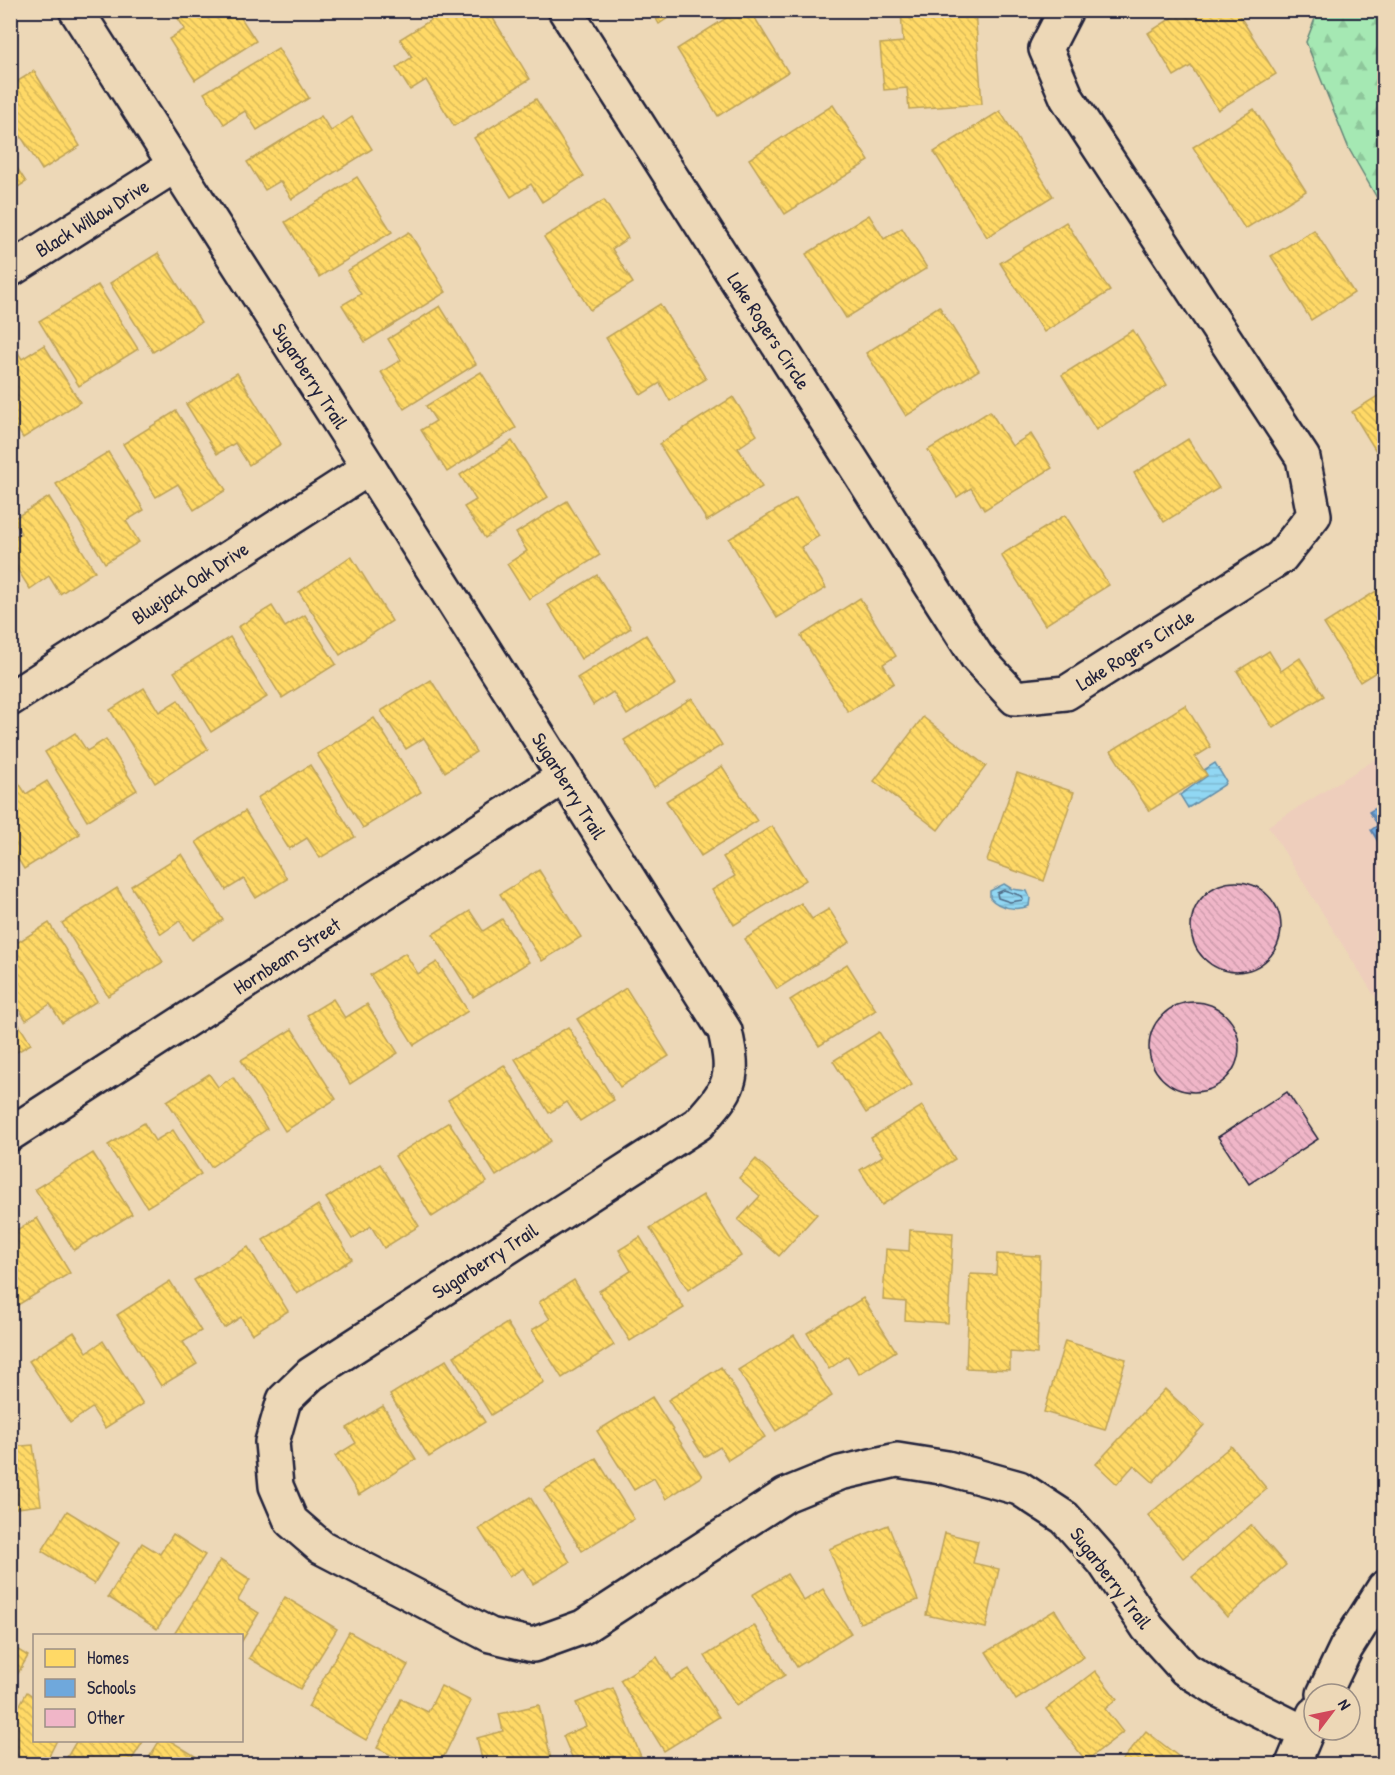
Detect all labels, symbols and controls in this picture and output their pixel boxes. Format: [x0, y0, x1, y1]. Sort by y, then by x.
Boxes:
street label: Black Willow Drive [30, 172, 154, 263]
street label: Lake Rogers Circle [722, 267, 817, 394]
street label: Sugarberry Trail [266, 318, 355, 434]
street label: Bluejack Oak Drive [126, 535, 253, 630]
street label: Lake Rogers Circle [1071, 603, 1199, 697]
street label: Sugarberry Trail [526, 727, 613, 845]
street label: Hornbeam Street [228, 910, 347, 1000]
street label: Sugarberry Trail [427, 1216, 543, 1305]
street label: Sugarberry Trail [1064, 1521, 1159, 1635]
legend [33, 1634, 243, 1742]
text: Homes [87, 1645, 129, 1670]
text: Schools [87, 1675, 136, 1700]
north arrow [1302, 1682, 1362, 1742]
text: N [1333, 1695, 1357, 1714]
text: Other [87, 1705, 125, 1730]

